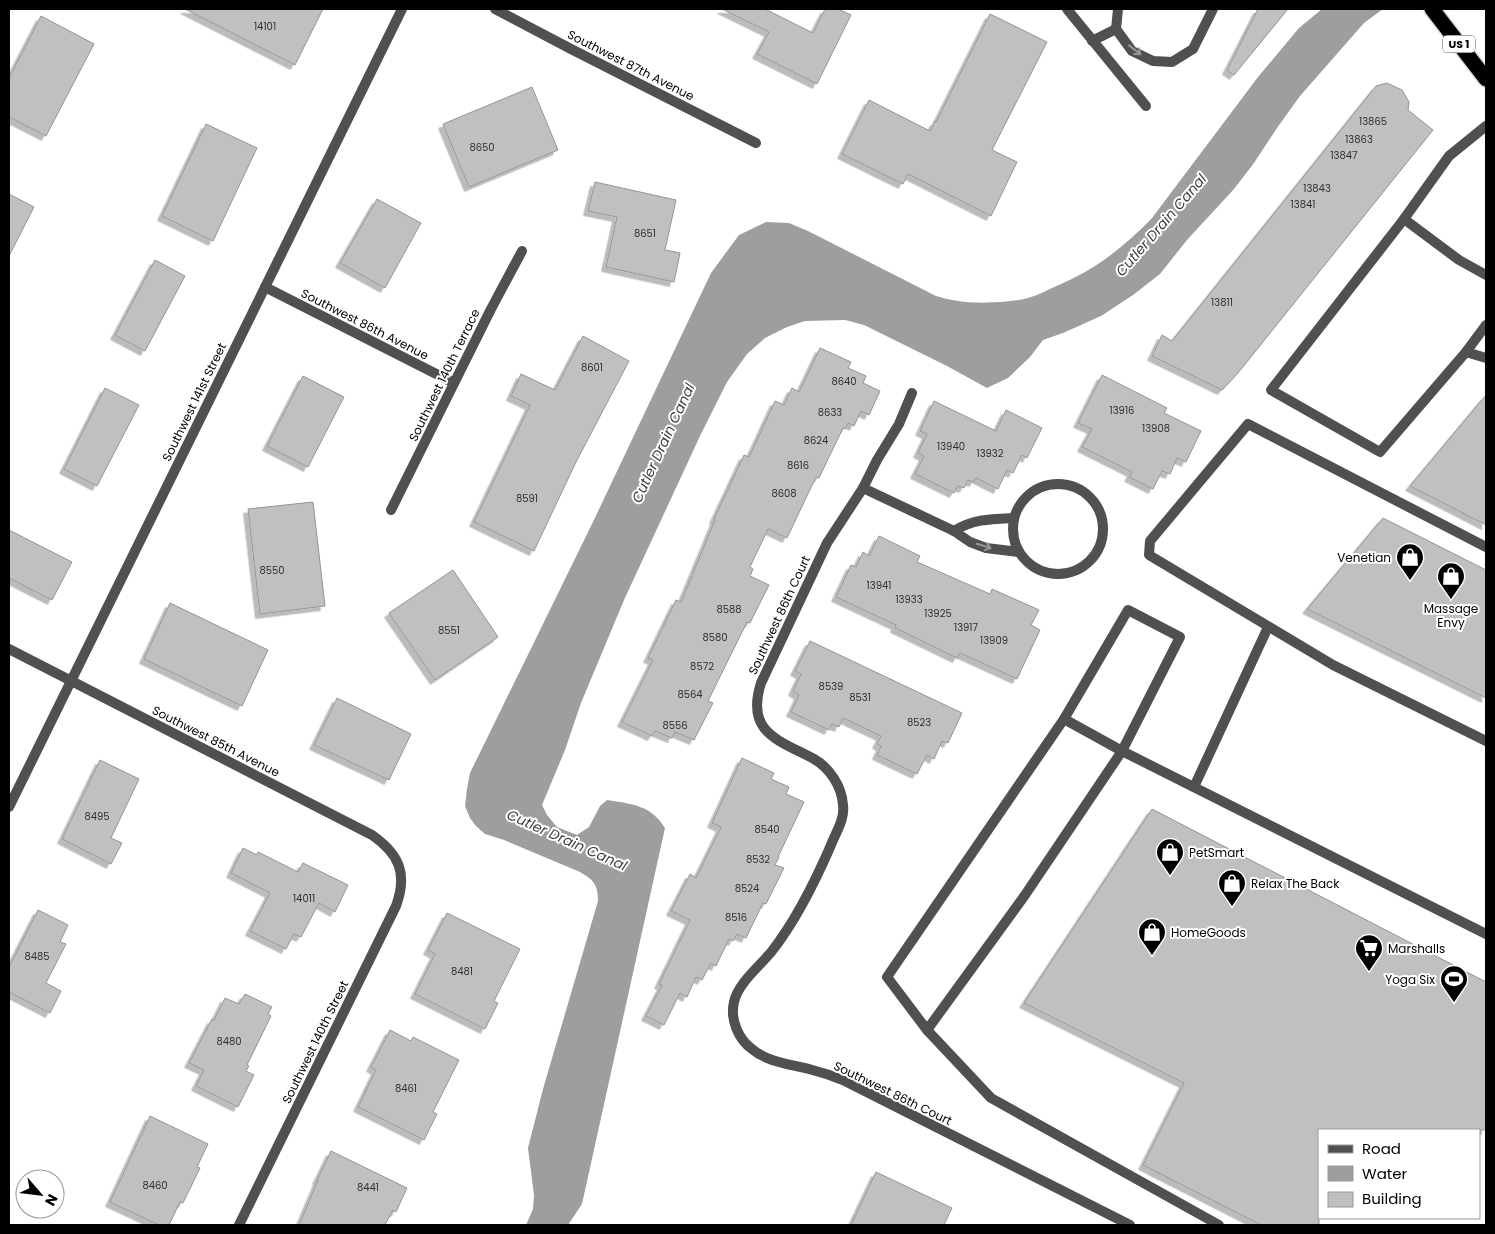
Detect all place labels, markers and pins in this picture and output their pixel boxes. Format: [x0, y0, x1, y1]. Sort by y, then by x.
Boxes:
shop icon: Venetian [1395, 542, 1425, 581]
place label: Venetian [1337, 549, 1391, 566]
shop icon: Massage Envy [1436, 561, 1466, 600]
place label: Massage Envy [1424, 600, 1478, 631]
shop icon: PetSmart [1155, 837, 1185, 876]
place label: PetSmart [1189, 844, 1244, 861]
shop icon: Relax The Back [1217, 868, 1247, 907]
place label: Relax The Back [1251, 875, 1340, 892]
shop icon: HomeGoods [1137, 917, 1167, 956]
place label: HomeGoods [1171, 924, 1246, 941]
supermarket icon: Marshalls [1354, 933, 1384, 972]
place label: Marshalls [1388, 940, 1445, 957]
sports icon: Yoga Six [1439, 964, 1469, 1003]
place label: Yoga Six [1385, 971, 1435, 988]

